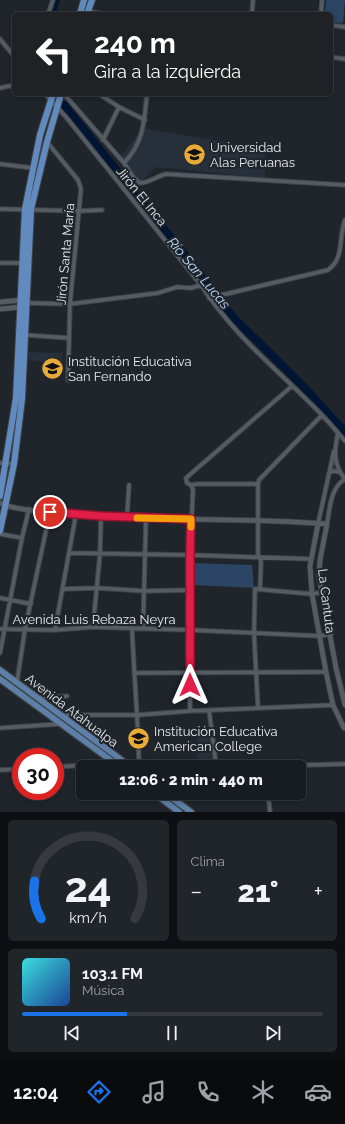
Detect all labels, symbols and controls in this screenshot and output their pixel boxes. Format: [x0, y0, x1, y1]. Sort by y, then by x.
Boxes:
text: 240 m [94, 27, 176, 60]
icon: left [28, 28, 80, 80]
text: Gira a la izquierda [94, 61, 241, 82]
place label: Universidad Alas Peruanas [210, 140, 295, 170]
school or university icon: Universidad Alas Peruanas [181, 141, 207, 167]
street label: Jirón El Inca [113, 164, 170, 229]
street label: Jirón Santa María [54, 202, 77, 306]
water label: Río San Lucas [164, 234, 234, 313]
place label: Institución Educativa San Fernando [68, 354, 192, 384]
school or university icon: Institución Educativa San Fernando [39, 355, 65, 381]
pin [33, 495, 67, 529]
icon: arrive [39, 501, 61, 523]
street label: La Cantuta [315, 568, 338, 634]
street label: Avenida Luis Rebaza Neyra [12, 612, 176, 627]
position arrow [169, 664, 211, 706]
street label: Avenida Atahualpa [22, 671, 121, 750]
place label: Institución Educativa American College [154, 724, 278, 754]
school or university icon: Institución Educativa American College [126, 725, 152, 751]
speed limit sign: 30 [12, 748, 64, 800]
text: 12:06 · 2 min · 440 m [119, 771, 263, 789]
text: Clima [191, 854, 225, 869]
text: 24 [65, 862, 112, 911]
text: 21° [238, 874, 279, 909]
text: − [191, 878, 202, 904]
text: + [314, 878, 323, 904]
text: km/h [69, 909, 107, 925]
text: 103.1 FM [82, 965, 143, 983]
text: Música [82, 983, 124, 998]
icon: previous [61, 1022, 83, 1044]
icon: pause [161, 1022, 183, 1044]
icon: next [262, 1022, 284, 1044]
icon: directions [85, 1078, 113, 1106]
icon: music [140, 1078, 168, 1106]
icon: phone [194, 1078, 222, 1106]
icon: climate [249, 1078, 277, 1106]
icon: car [304, 1078, 332, 1106]
text: 12:04 [13, 1082, 58, 1103]

